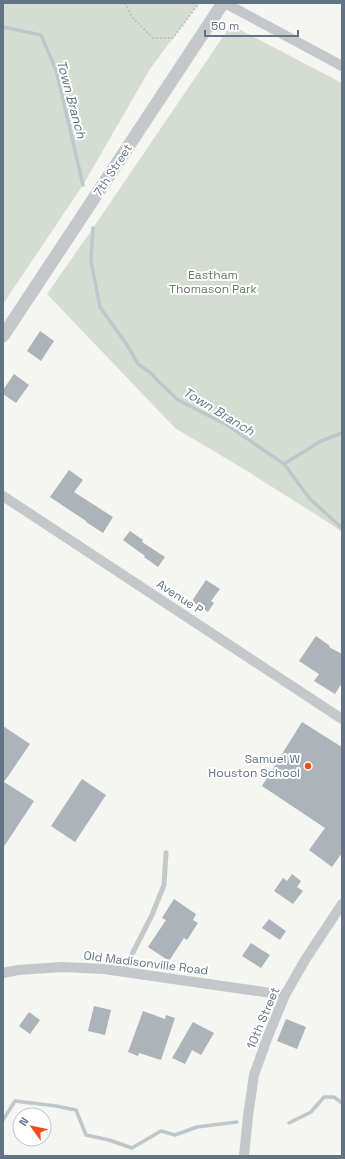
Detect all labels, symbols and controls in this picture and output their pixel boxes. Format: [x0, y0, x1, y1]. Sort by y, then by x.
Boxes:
scale bar [205, 12, 298, 38]
text: 50 m [211, 18, 239, 34]
water label: Town Branch [53, 58, 90, 141]
street label: 7th Street [90, 141, 136, 199]
park label: Eastham Thomason Park [169, 267, 258, 297]
water label: Town Branch [180, 383, 258, 440]
street label: Avenue P [154, 576, 206, 618]
place label: Samuel W Houston School [208, 751, 300, 781]
marker: Samuel W Houston School [303, 761, 313, 771]
street label: Old Madisonville Road [83, 947, 209, 979]
street label: 10th Street [243, 985, 283, 1051]
north arrow [12, 1107, 52, 1147]
text: N [16, 1115, 31, 1128]

